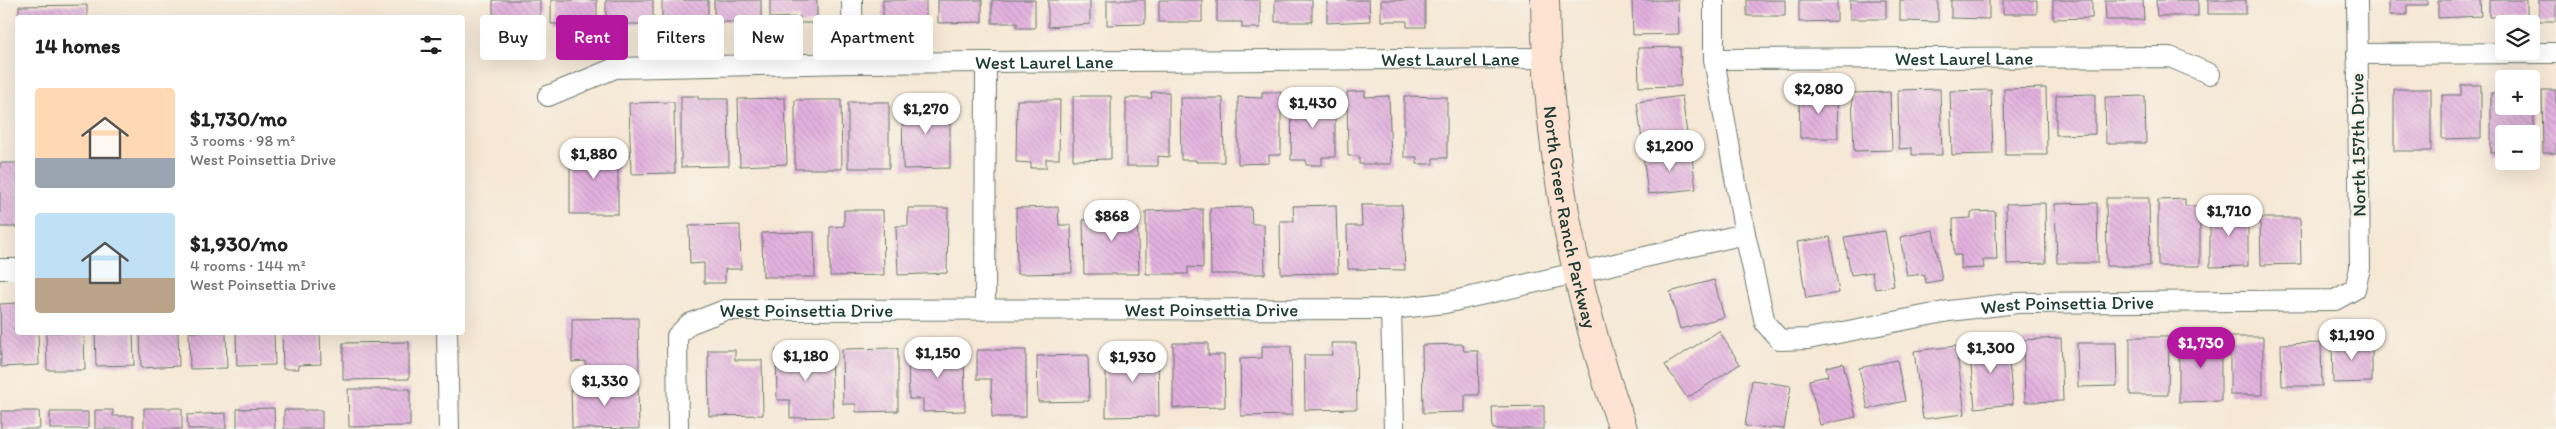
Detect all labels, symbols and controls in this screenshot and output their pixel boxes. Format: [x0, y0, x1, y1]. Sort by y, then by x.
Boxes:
chip: Buy [480, 15, 546, 60]
chip: Rent [556, 15, 628, 60]
chip: Filters [638, 15, 724, 60]
chip: New [734, 15, 803, 60]
chip: Apartment [813, 15, 933, 60]
map controls [2495, 15, 2540, 170]
button: layers [2495, 15, 2540, 60]
icon: filters [417, 31, 445, 59]
text: 14 homes [35, 33, 120, 58]
street label: West Laurel Lane [1895, 46, 2033, 70]
street label: West Laurel Lane [1381, 47, 1520, 71]
street label: West Laurel Lane [975, 50, 1114, 74]
button: + [2495, 70, 2540, 115]
pin: $2,080 [1778, 72, 1860, 115]
street label: North 157th Drive [2345, 73, 2371, 217]
text: $2,080 [1795, 79, 1843, 98]
pin: $1,430 [1272, 86, 1354, 129]
pin: $1,270 [885, 92, 967, 135]
text: $1,430 [1289, 93, 1337, 112]
text: $1,270 [903, 99, 949, 118]
street label: North Greer Ranch Parkway [1539, 105, 1602, 331]
text: $1,730/mo [190, 106, 287, 131]
icon: home [75, 108, 135, 168]
button: − [2495, 125, 2540, 170]
pin: $1,200 [1629, 130, 1711, 172]
text: 3 rooms · 98 m² [190, 131, 295, 150]
text: $1,200 [1646, 136, 1694, 155]
pin: $1,880 [553, 138, 635, 180]
text: $1,880 [571, 144, 617, 163]
text: West Poinsettia Drive [190, 150, 336, 169]
pin: $1,710 [2188, 194, 2270, 237]
pin: $868 [1082, 200, 1142, 242]
text: $1,710 [2207, 201, 2251, 220]
text: $868 [1095, 206, 1129, 225]
text: $1,930/mo [190, 231, 288, 256]
icon: home [75, 233, 135, 293]
text: 4 rooms · 144 m² [190, 256, 306, 275]
text: West Poinsettia Drive [190, 275, 336, 294]
street label: West Poinsettia Drive [1979, 290, 2154, 319]
street label: West Poinsettia Drive [720, 298, 893, 322]
street label: West Poinsettia Drive [1125, 298, 1298, 321]
pin: $1,190 [2311, 318, 2393, 361]
text: $1,190 [2330, 325, 2374, 344]
pin: $1,730 [2160, 326, 2242, 369]
pin: $1,300 [1950, 332, 2032, 374]
text: $1,730 [2178, 333, 2224, 352]
pin: $1,150 [897, 336, 979, 379]
text: $1,300 [1967, 338, 2015, 357]
pin: $1,180 [765, 340, 847, 382]
pin: $1,930 [1092, 340, 1174, 383]
text: $1,150 [915, 343, 961, 362]
text: $1,180 [783, 346, 829, 365]
text: $1,930 [1110, 347, 1156, 366]
pin: $1,330 [564, 364, 646, 407]
text: $1,330 [582, 371, 628, 390]

